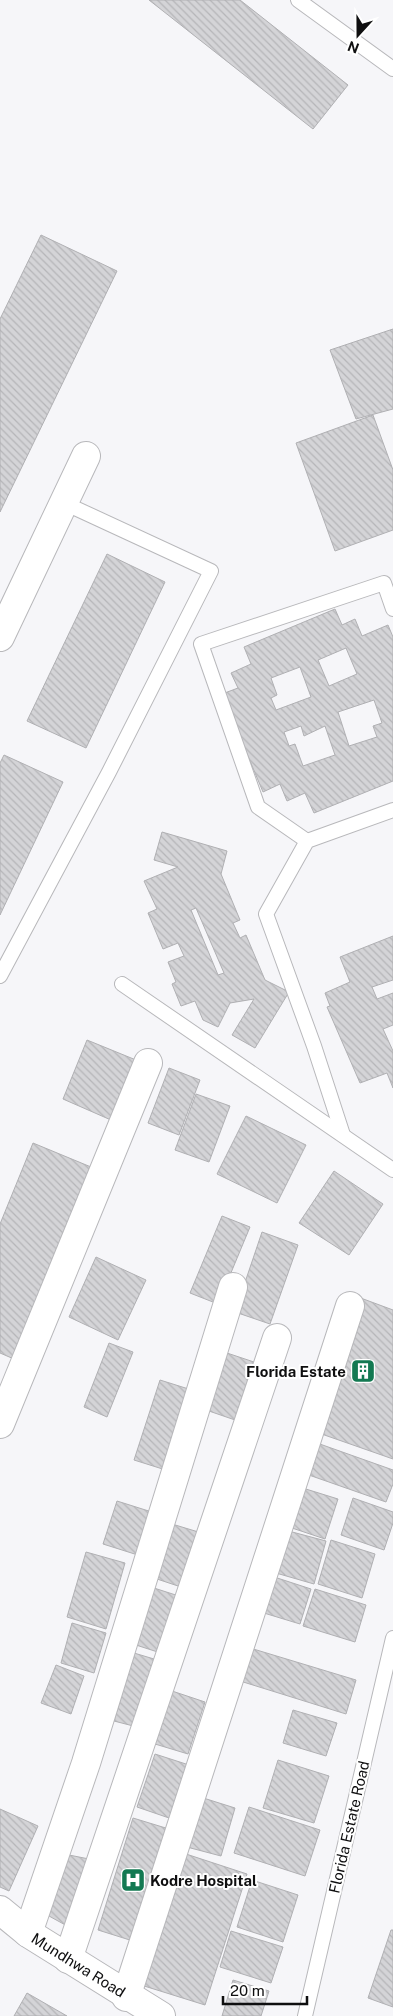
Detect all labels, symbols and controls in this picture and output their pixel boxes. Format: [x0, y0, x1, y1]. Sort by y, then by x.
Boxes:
north arrow [333, 10, 383, 60]
text: N [345, 38, 361, 57]
building icon: Florida Estate [350, 1358, 376, 1384]
place label: Florida Estate [246, 1363, 346, 1380]
street label: Florida Estate Road [325, 1759, 373, 1895]
hospital icon: Kodre Hospital [120, 1867, 146, 1893]
place label: Kodre Hospital [150, 1872, 257, 1889]
street label: Mundhwa Road [29, 1929, 129, 2000]
scale bar [223, 1974, 307, 2006]
text: 20 m [230, 1982, 265, 1999]

